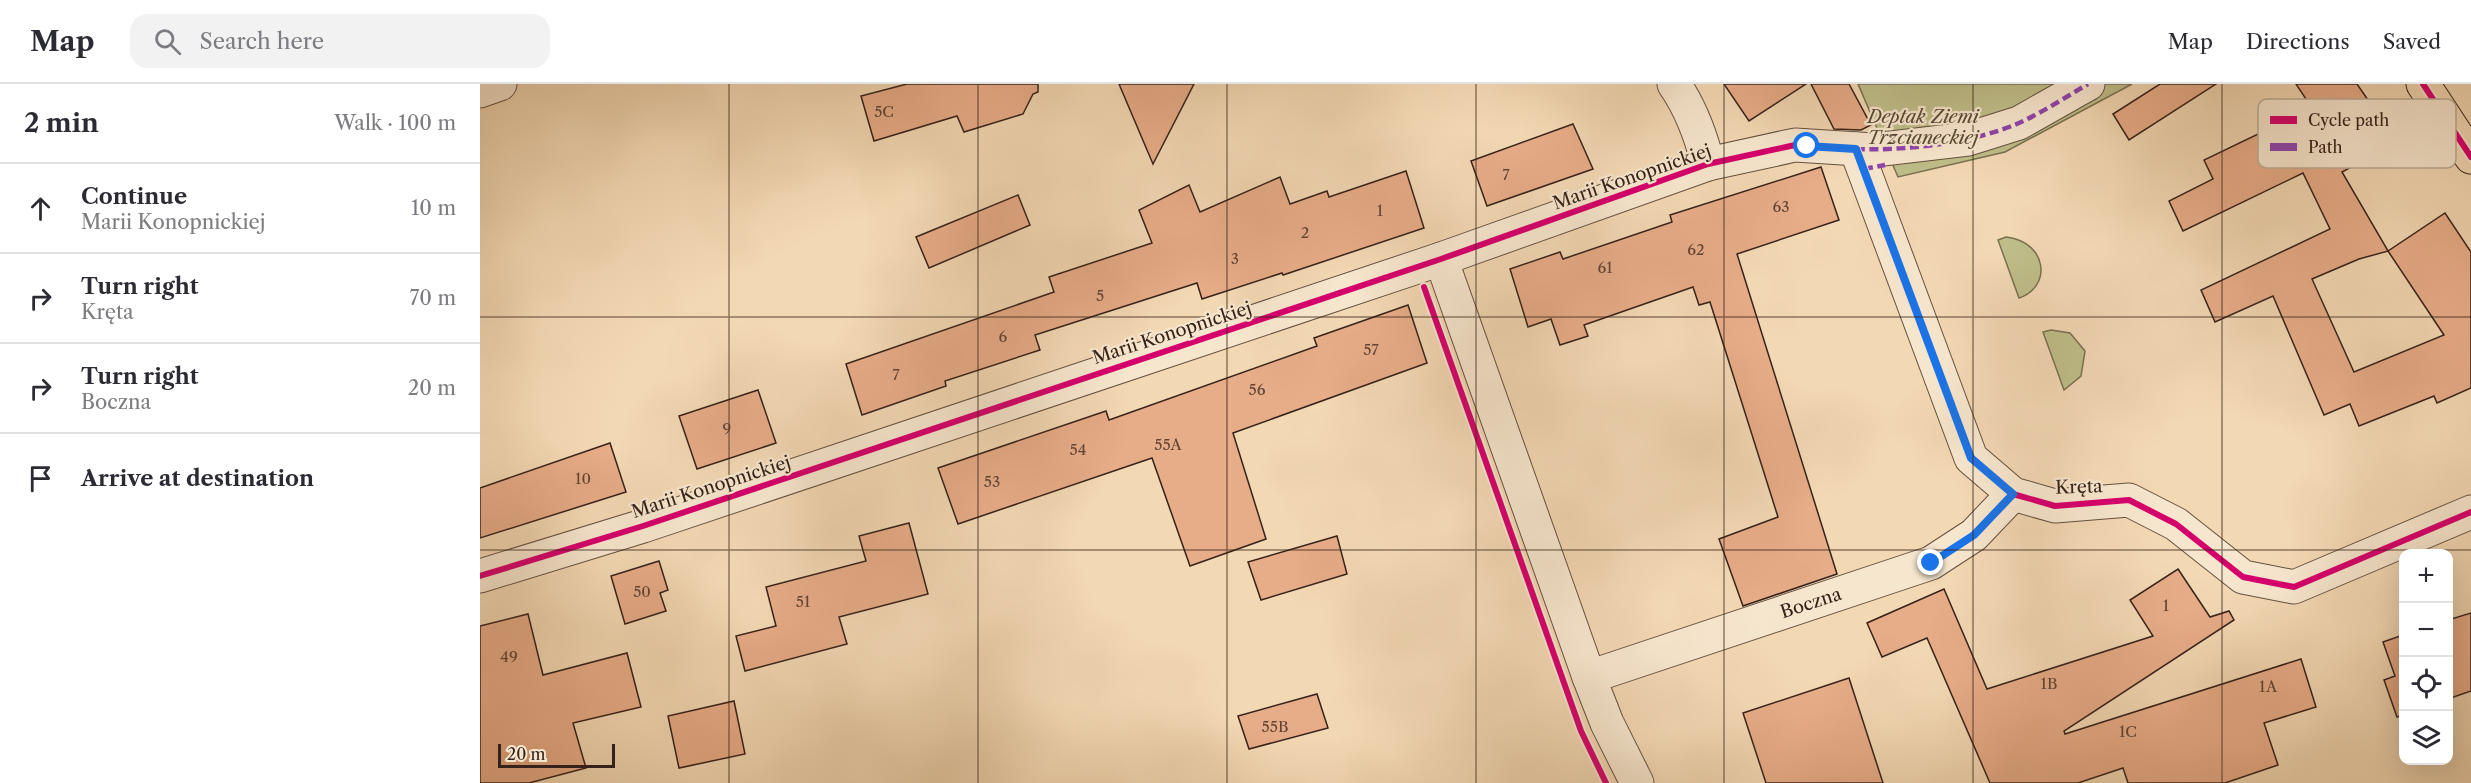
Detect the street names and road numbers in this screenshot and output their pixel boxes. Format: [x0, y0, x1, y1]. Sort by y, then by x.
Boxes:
street label: Marii Konopnickiej [1550, 140, 1714, 214]
street label: Marii Konopnickiej [1090, 297, 1254, 369]
street label: Marii Konopnickiej [629, 451, 793, 523]
street label: Kręta [2055, 475, 2104, 499]
street label: Boczna [1778, 583, 1845, 623]

